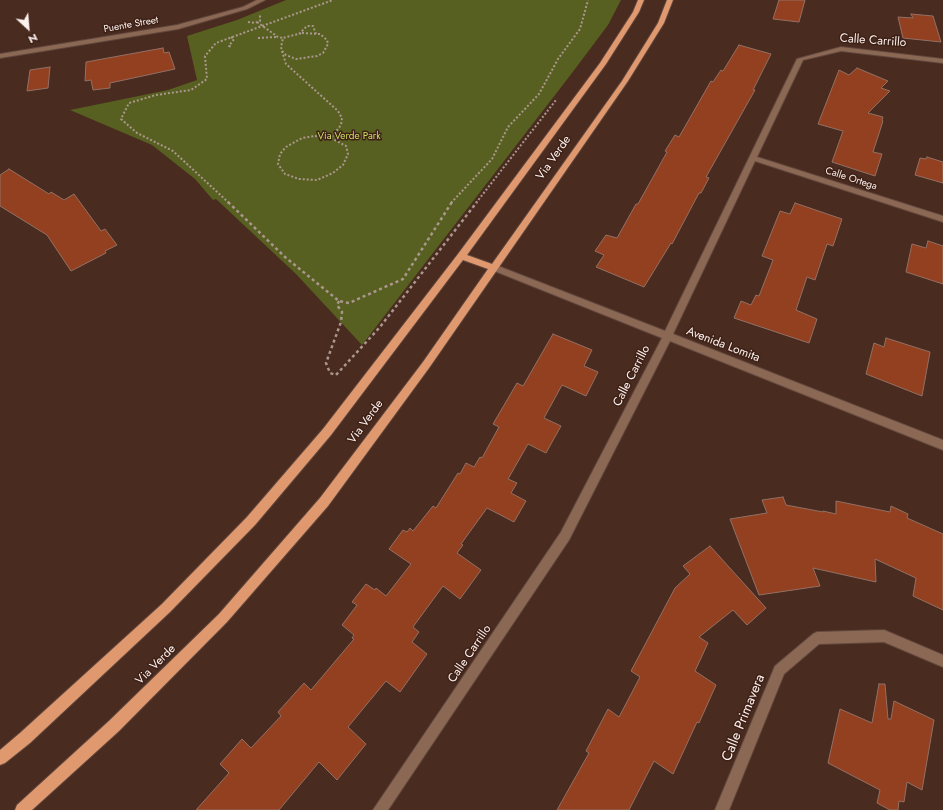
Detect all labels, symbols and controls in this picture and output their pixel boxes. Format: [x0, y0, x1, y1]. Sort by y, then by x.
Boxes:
north arrow [8, 8, 48, 48]
street label: Puente Street [103, 14, 159, 36]
text: N [26, 30, 41, 48]
street label: Calle Carrillo [839, 31, 907, 51]
park label: Via Verde Park [317, 131, 381, 143]
street label: Via Verde [534, 133, 574, 183]
street label: Calle Ortega [824, 165, 878, 193]
street label: Avenida Lomita [684, 324, 762, 366]
street label: Calle Carrillo [610, 343, 654, 409]
street label: Via Verde [345, 397, 387, 447]
street label: Calle Carrillo [445, 622, 495, 686]
street label: Via Verde [133, 642, 179, 688]
street label: Calle Primavera [719, 672, 769, 764]

